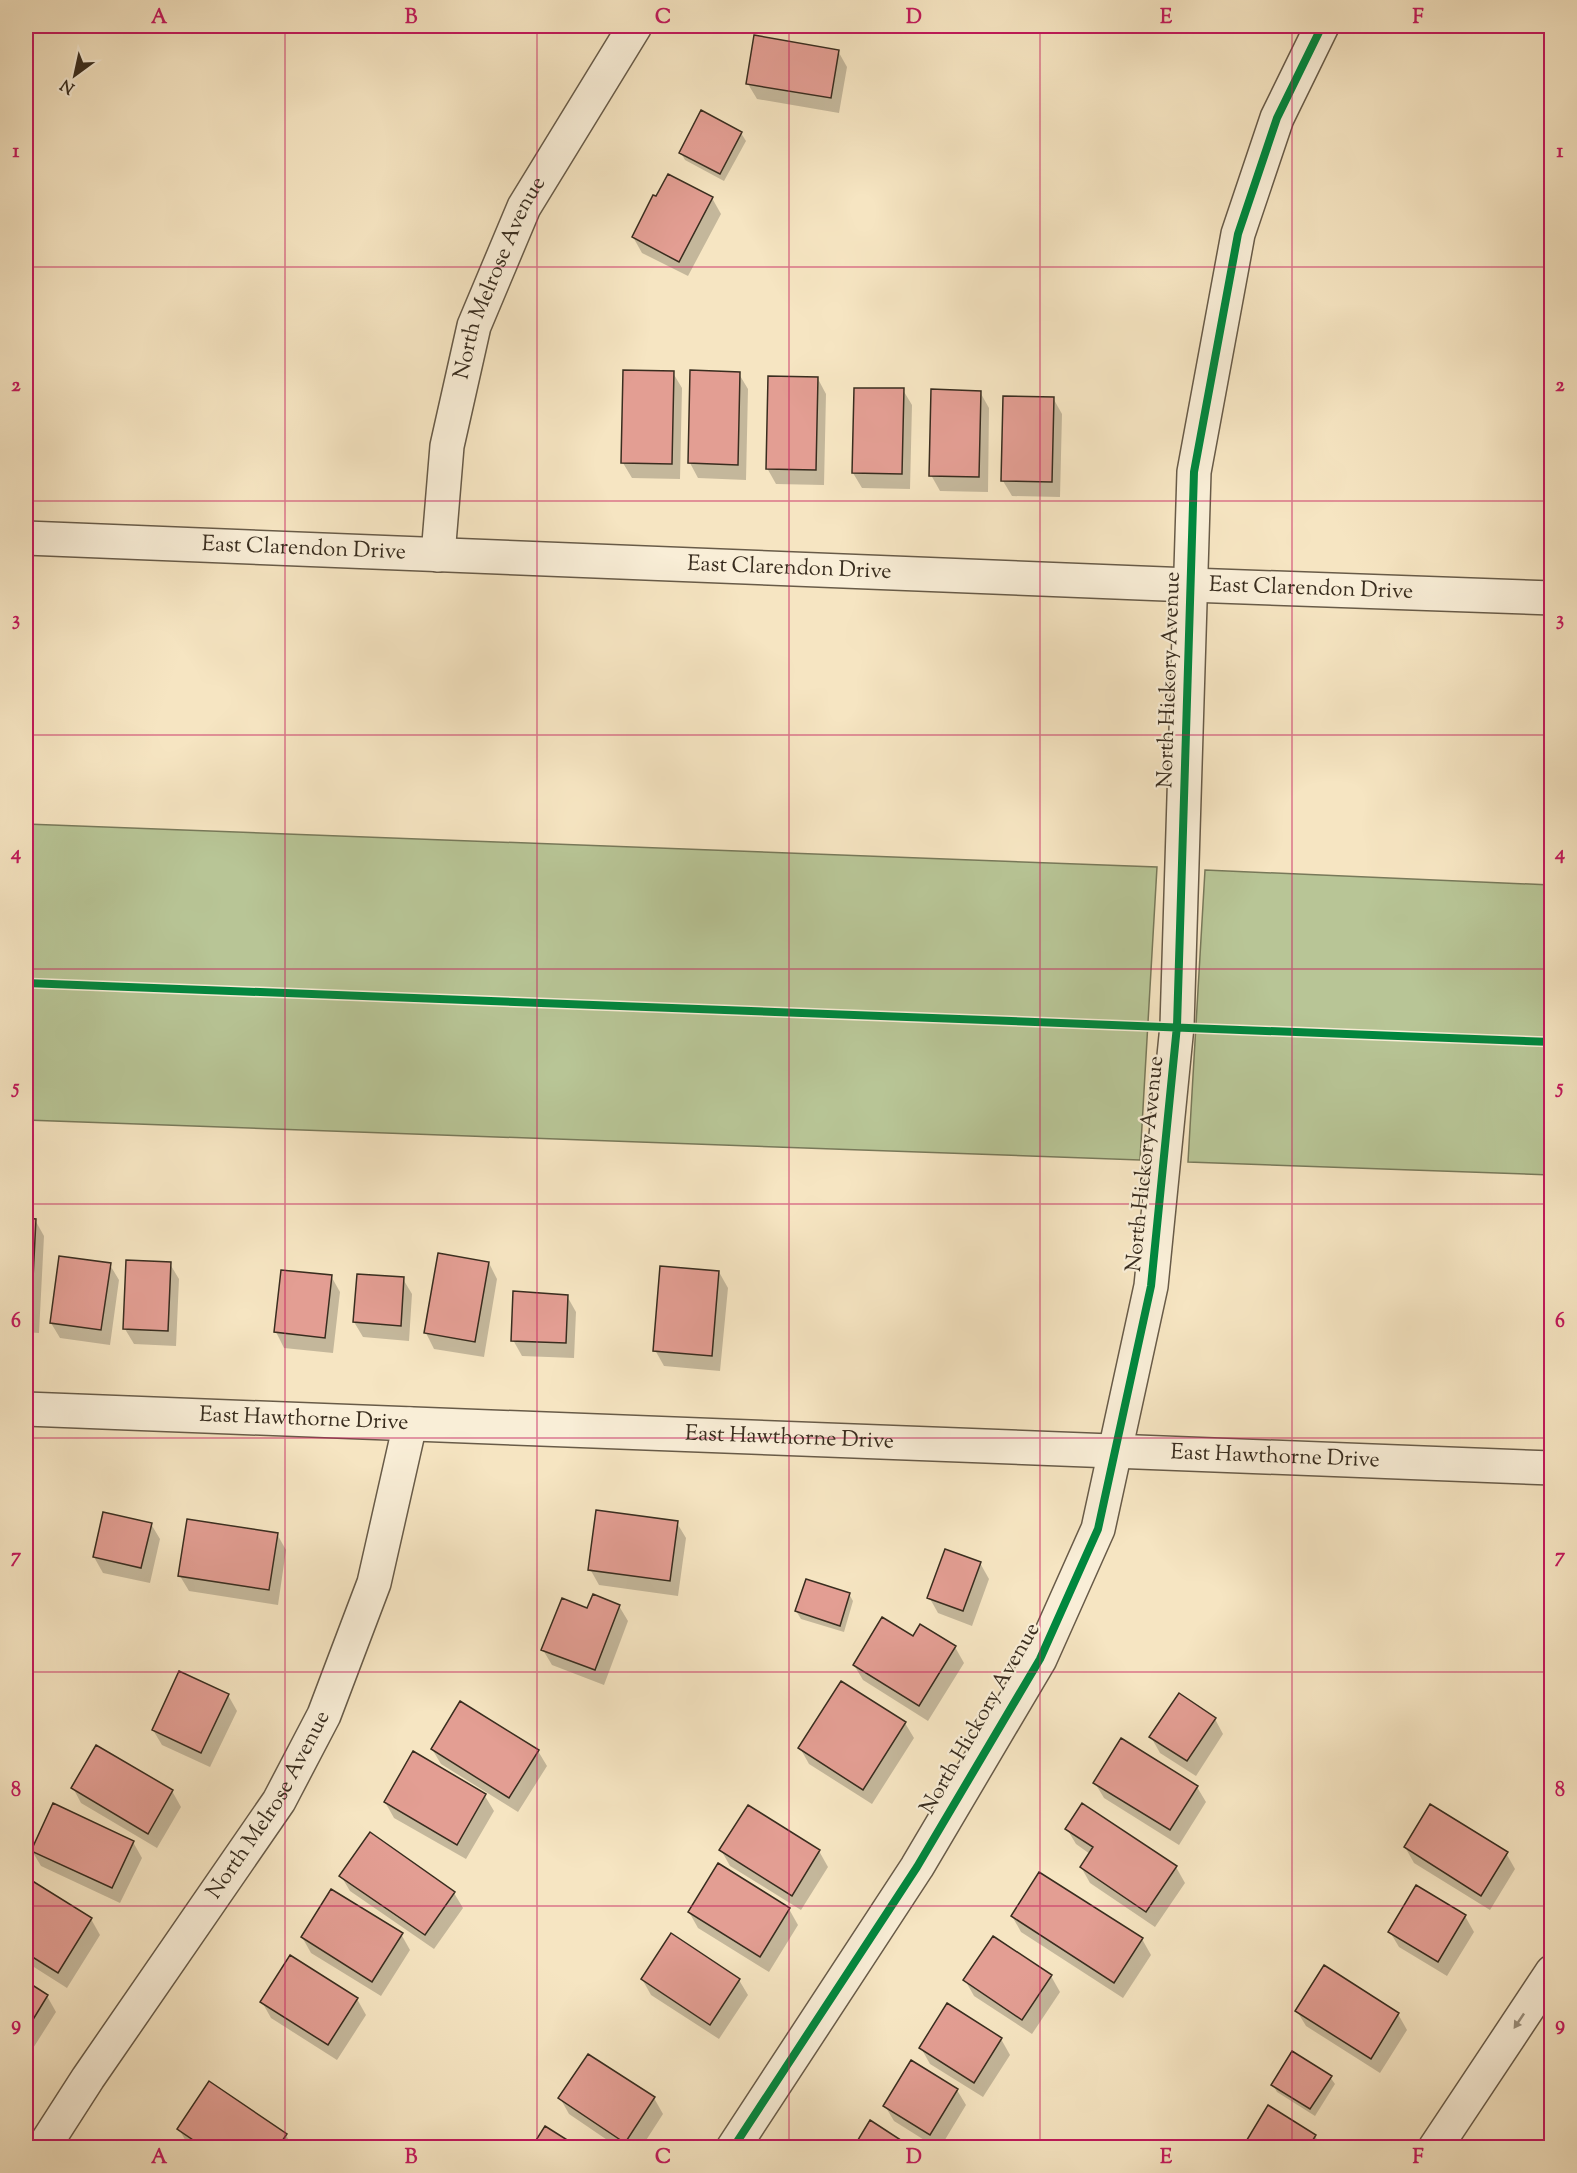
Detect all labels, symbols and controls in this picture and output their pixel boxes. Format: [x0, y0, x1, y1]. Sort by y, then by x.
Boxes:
text: A [151, 4, 168, 33]
text: B [405, 4, 418, 33]
text: C [655, 4, 671, 33]
text: D [906, 4, 922, 33]
text: E [1160, 4, 1173, 33]
text: F [1412, 4, 1424, 33]
north arrow [45, 45, 105, 105]
text: N [56, 72, 80, 99]
text: 1 [13, 138, 20, 167]
text: 1 [1557, 138, 1564, 167]
street label: North Melrose Avenue [446, 171, 555, 383]
text: 2 [11, 372, 21, 401]
text: 2 [1555, 372, 1565, 401]
street label: East Clarendon Drive [201, 529, 407, 569]
street label: East Clarendon Drive [687, 549, 892, 589]
street label: East Clarendon Drive [1208, 570, 1414, 609]
street label: North Hickory Avenue [1150, 571, 1190, 789]
text: 3 [12, 606, 20, 635]
text: 3 [1556, 606, 1564, 635]
text: 4 [10, 840, 21, 869]
text: 4 [1554, 840, 1565, 869]
street label: North Hickory Avenue [1119, 1054, 1173, 1274]
text: 5 [11, 1074, 20, 1103]
text: 5 [1555, 1074, 1564, 1103]
text: 6 [11, 1308, 21, 1337]
text: 6 [1555, 1308, 1565, 1337]
street label: East Hawthorne Drive [199, 1400, 409, 1440]
street label: East Hawthorne Drive [684, 1418, 895, 1459]
street label: East Hawthorne Drive [1170, 1437, 1380, 1477]
text: 7 [11, 1543, 22, 1572]
text: 7 [1555, 1543, 1566, 1572]
street label: North Hickory Avenue [913, 1617, 1049, 1821]
street label: North Melrose Avenue [200, 1706, 339, 1906]
text: 8 [11, 1777, 21, 1806]
text: 8 [1555, 1777, 1565, 1806]
text: 9 [11, 2011, 21, 2040]
text: 9 [1555, 2011, 1565, 2040]
one-way arrow [1514, 2013, 1525, 2029]
text: A [151, 2144, 168, 2173]
text: B [405, 2144, 418, 2173]
text: C [655, 2144, 671, 2173]
text: D [906, 2144, 922, 2173]
text: E [1160, 2144, 1173, 2173]
text: F [1412, 2144, 1424, 2173]

